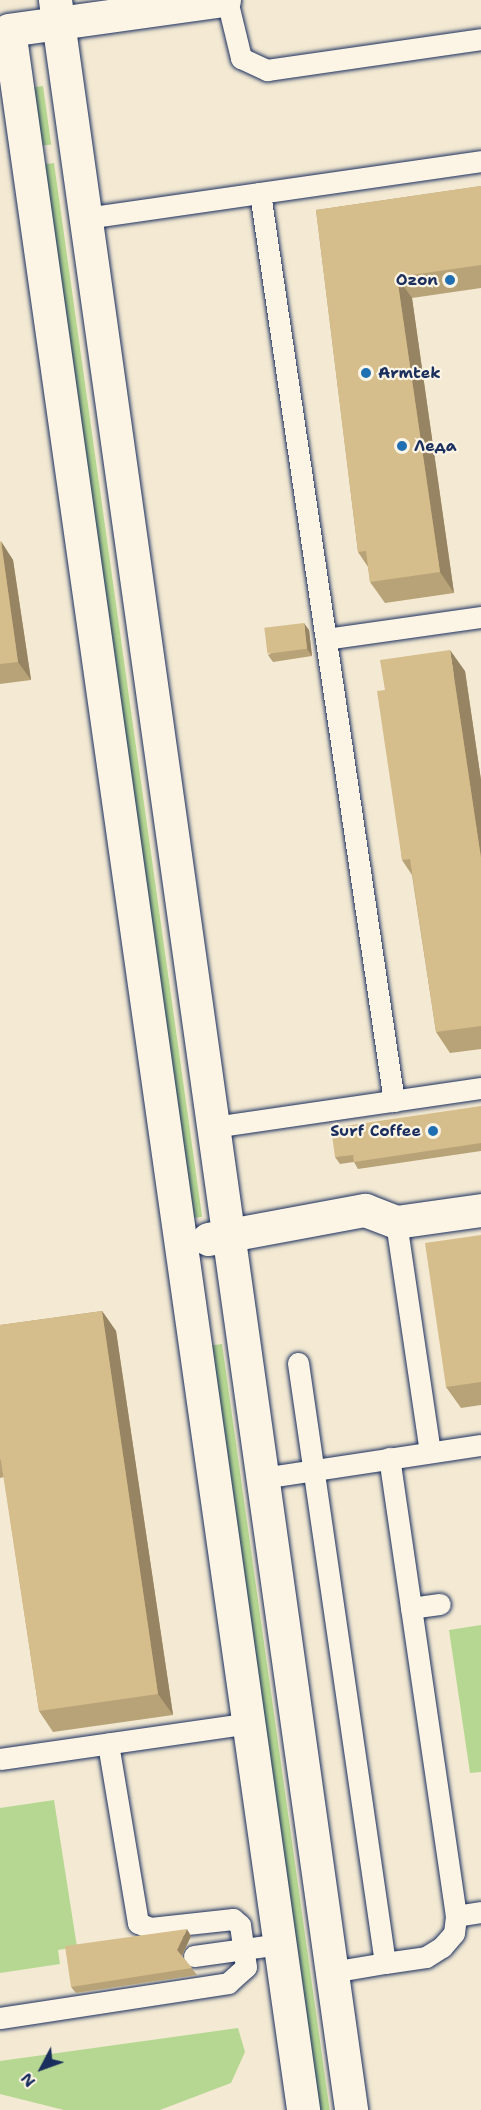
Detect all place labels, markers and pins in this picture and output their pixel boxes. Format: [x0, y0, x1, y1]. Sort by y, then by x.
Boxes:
place label: Ozon [396, 270, 438, 290]
marker: Ozon [443, 273, 457, 287]
place label: Armtek [378, 363, 441, 383]
marker: Armtek [359, 366, 373, 380]
place label: Леда [414, 436, 457, 456]
marker: Леда [395, 439, 409, 453]
place label: Surf Coffee [330, 1121, 421, 1141]
marker: Surf Coffee [426, 1124, 440, 1138]

